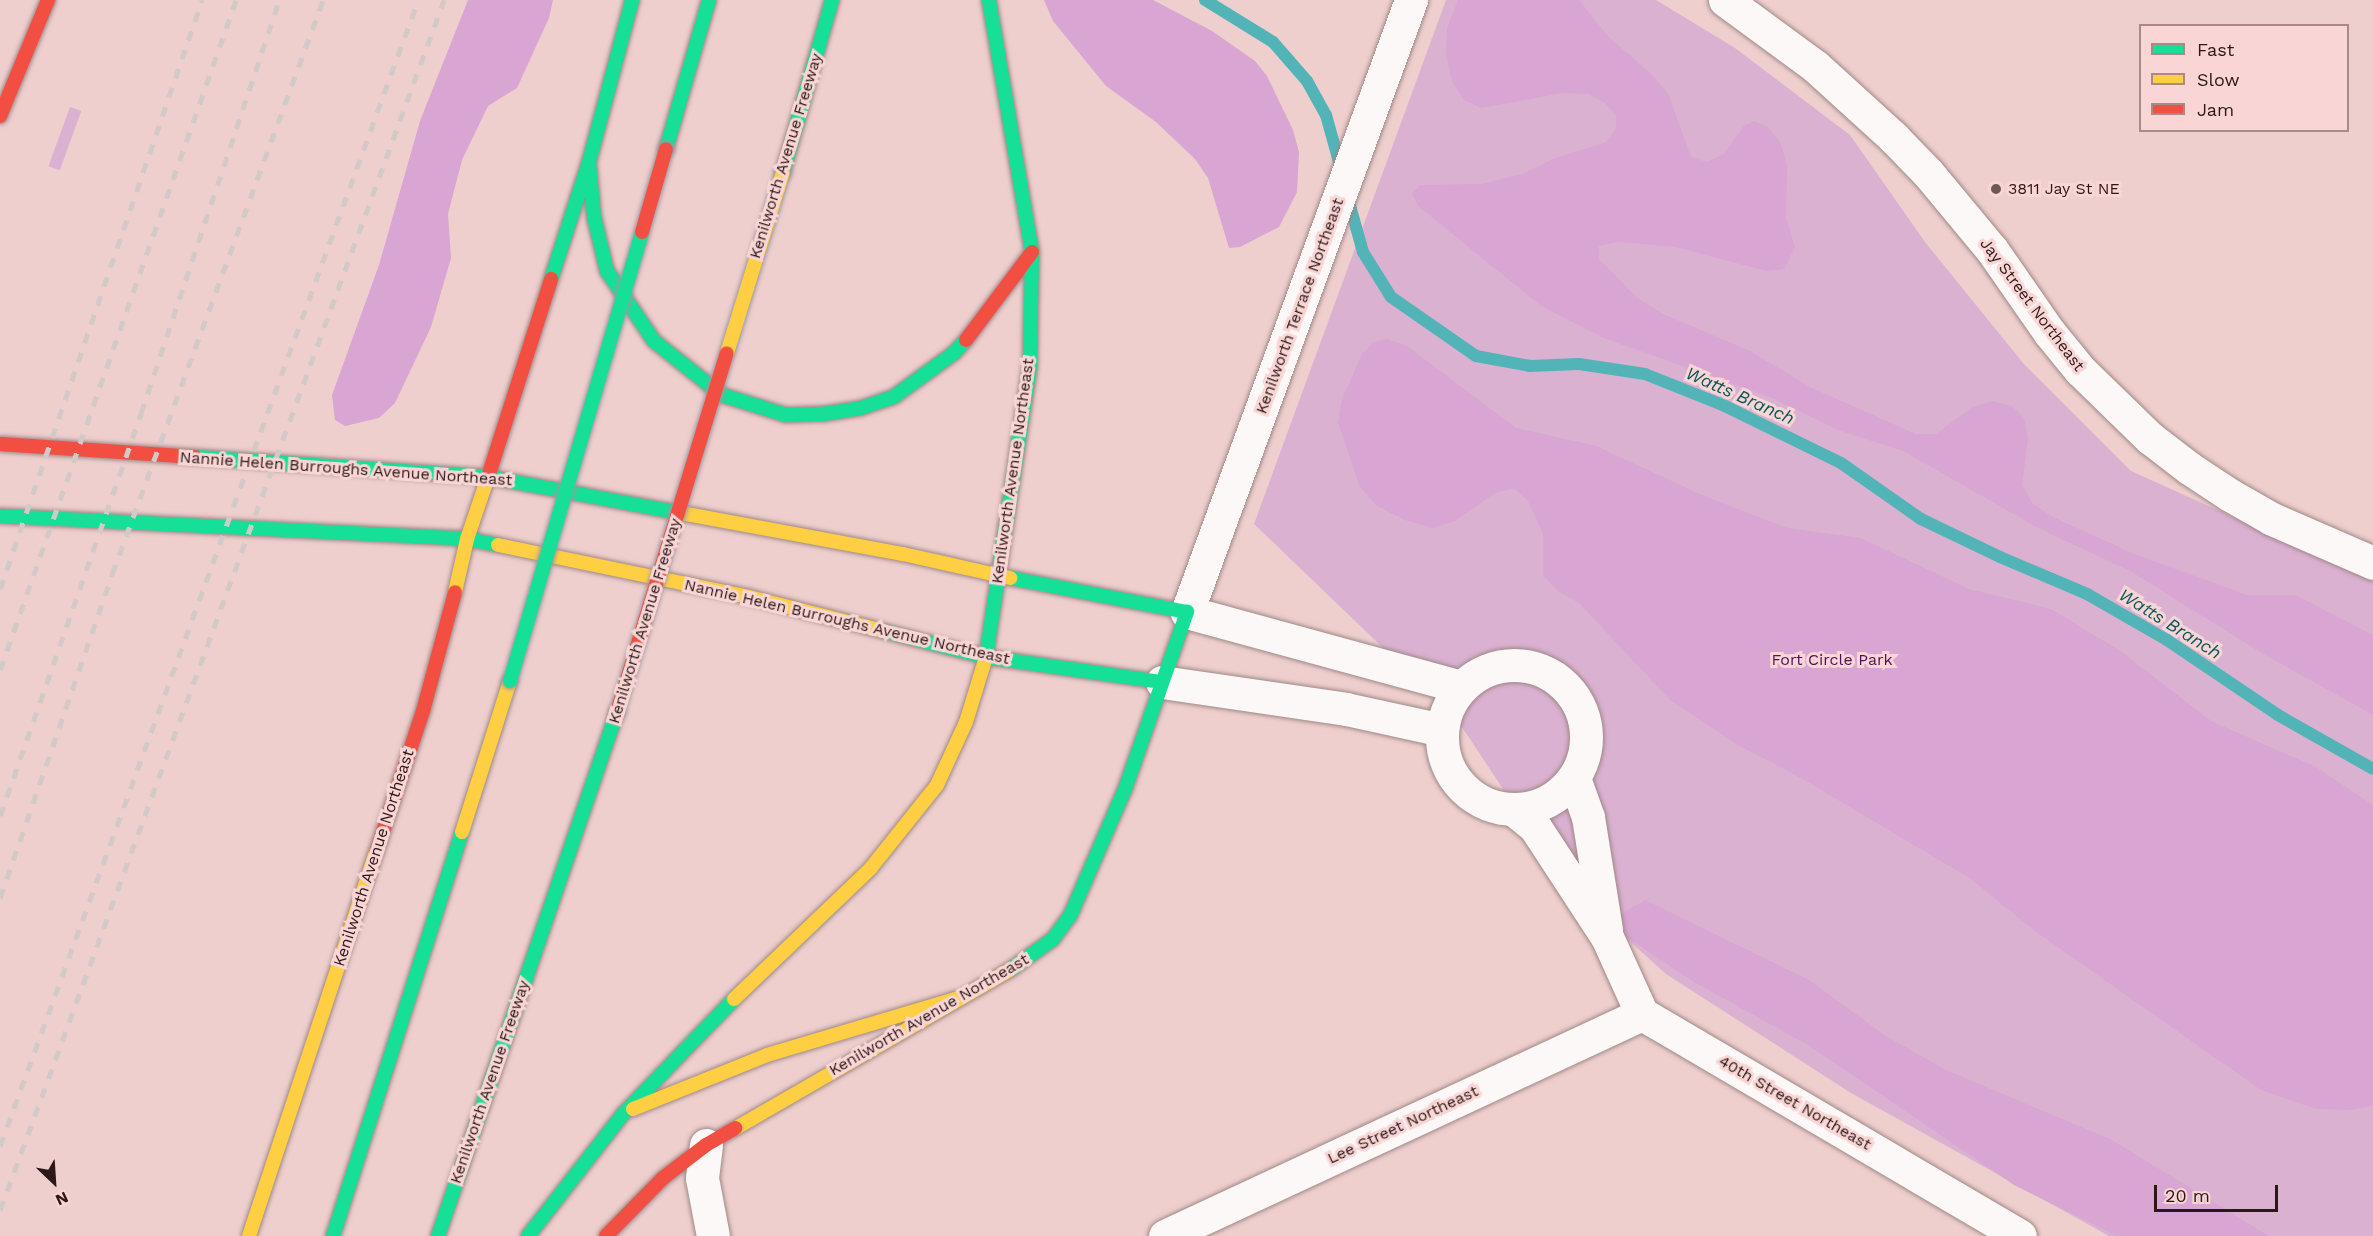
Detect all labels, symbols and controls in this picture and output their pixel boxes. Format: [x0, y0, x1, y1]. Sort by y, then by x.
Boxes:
legend [2139, 24, 2349, 132]
text: Fast [2197, 39, 2234, 60]
street label: Kenilworth Avenue Freeway [745, 51, 827, 261]
text: Slow [2197, 69, 2240, 90]
text: Jam [2197, 99, 2234, 120]
place label: 3811 Jay St NE [2008, 179, 2121, 199]
marker: 3811 Jay St NE [1989, 182, 2003, 196]
street label: Kenilworth Terrace Northeast [1252, 195, 1348, 417]
street label: Jay Street Northeast [1976, 235, 2088, 375]
street label: Kenilworth Avenue Northeast [988, 357, 1038, 585]
water label: Watts Branch [1682, 362, 1798, 430]
street label: Nannie Helen Burroughs Avenue Northeast [179, 448, 513, 490]
street label: Kenilworth Avenue Freeway [604, 516, 686, 726]
street label: Nannie Helen Burroughs Avenue Northeast [682, 575, 1012, 669]
water label: Watts Branch [2115, 584, 2225, 664]
park label: Fort Circle Park [1771, 650, 1893, 670]
street label: Kenilworth Avenue Northeast [330, 747, 418, 969]
street label: Kenilworth Avenue Northeast [825, 950, 1033, 1080]
street label: Kenilworth Avenue Freeway [446, 978, 534, 1186]
street label: 40th Street Northeast [1715, 1052, 1875, 1154]
street label: Lee Street Northeast [1325, 1082, 1481, 1168]
north arrow [24, 1152, 84, 1212]
scale bar [2157, 1173, 2282, 1211]
text: 20 m [2165, 1185, 2210, 1206]
text: N [52, 1188, 71, 1210]

